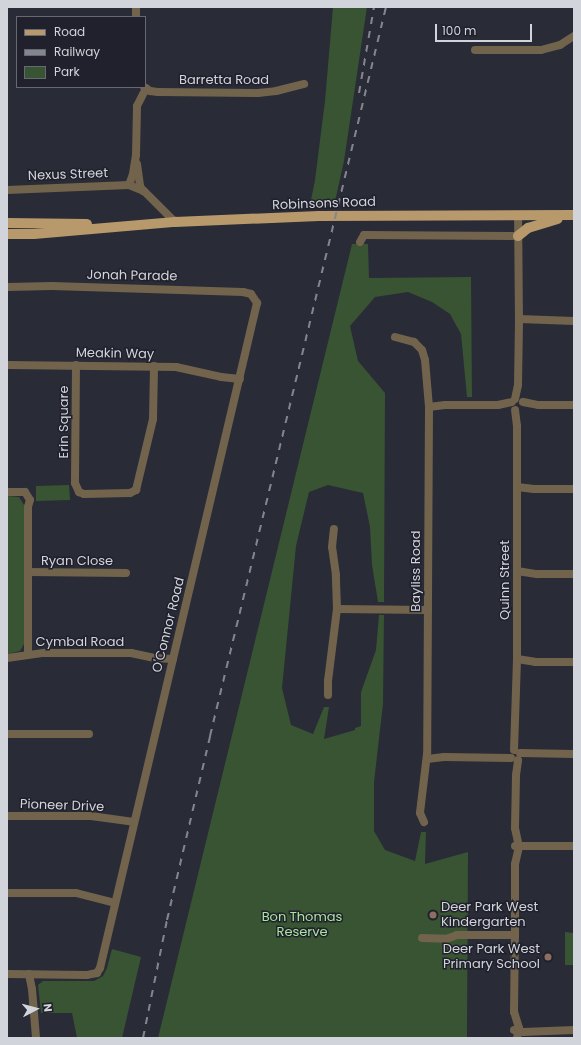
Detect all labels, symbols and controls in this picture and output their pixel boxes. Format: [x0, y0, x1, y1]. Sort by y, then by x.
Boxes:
legend [16, 16, 146, 88]
scale bar [437, 16, 534, 42]
text: 100 m [442, 22, 476, 39]
text: Road [54, 23, 85, 40]
text: Railway [54, 43, 100, 60]
text: Park [54, 63, 80, 80]
street label: Barretta Road [179, 72, 269, 88]
street label: Nexus Street [28, 166, 108, 184]
street label: Robinsons Road [272, 194, 376, 214]
street label: Jonah Parade [86, 267, 178, 285]
street label: Meakin Way [76, 346, 154, 362]
street label: Erin Square [56, 386, 72, 458]
street label: Bayliss Road [408, 530, 424, 612]
street label: Quinn Street [497, 540, 513, 620]
street label: Ryan Close [41, 553, 113, 569]
street label: O'Connor Road [150, 576, 188, 674]
street label: Cymbal Road [36, 634, 124, 650]
street label: Pioneer Drive [20, 797, 104, 815]
place label: Deer Park West Kindergarten [441, 900, 538, 931]
park label: Bon Thomas Reserve [262, 910, 342, 941]
marker: Deer Park West Kindergarten [428, 910, 438, 920]
place label: Deer Park West Primary School [443, 942, 540, 973]
marker: Deer Park West Primary School [543, 952, 553, 962]
north arrow [16, 989, 56, 1029]
text: N [40, 1003, 56, 1013]

